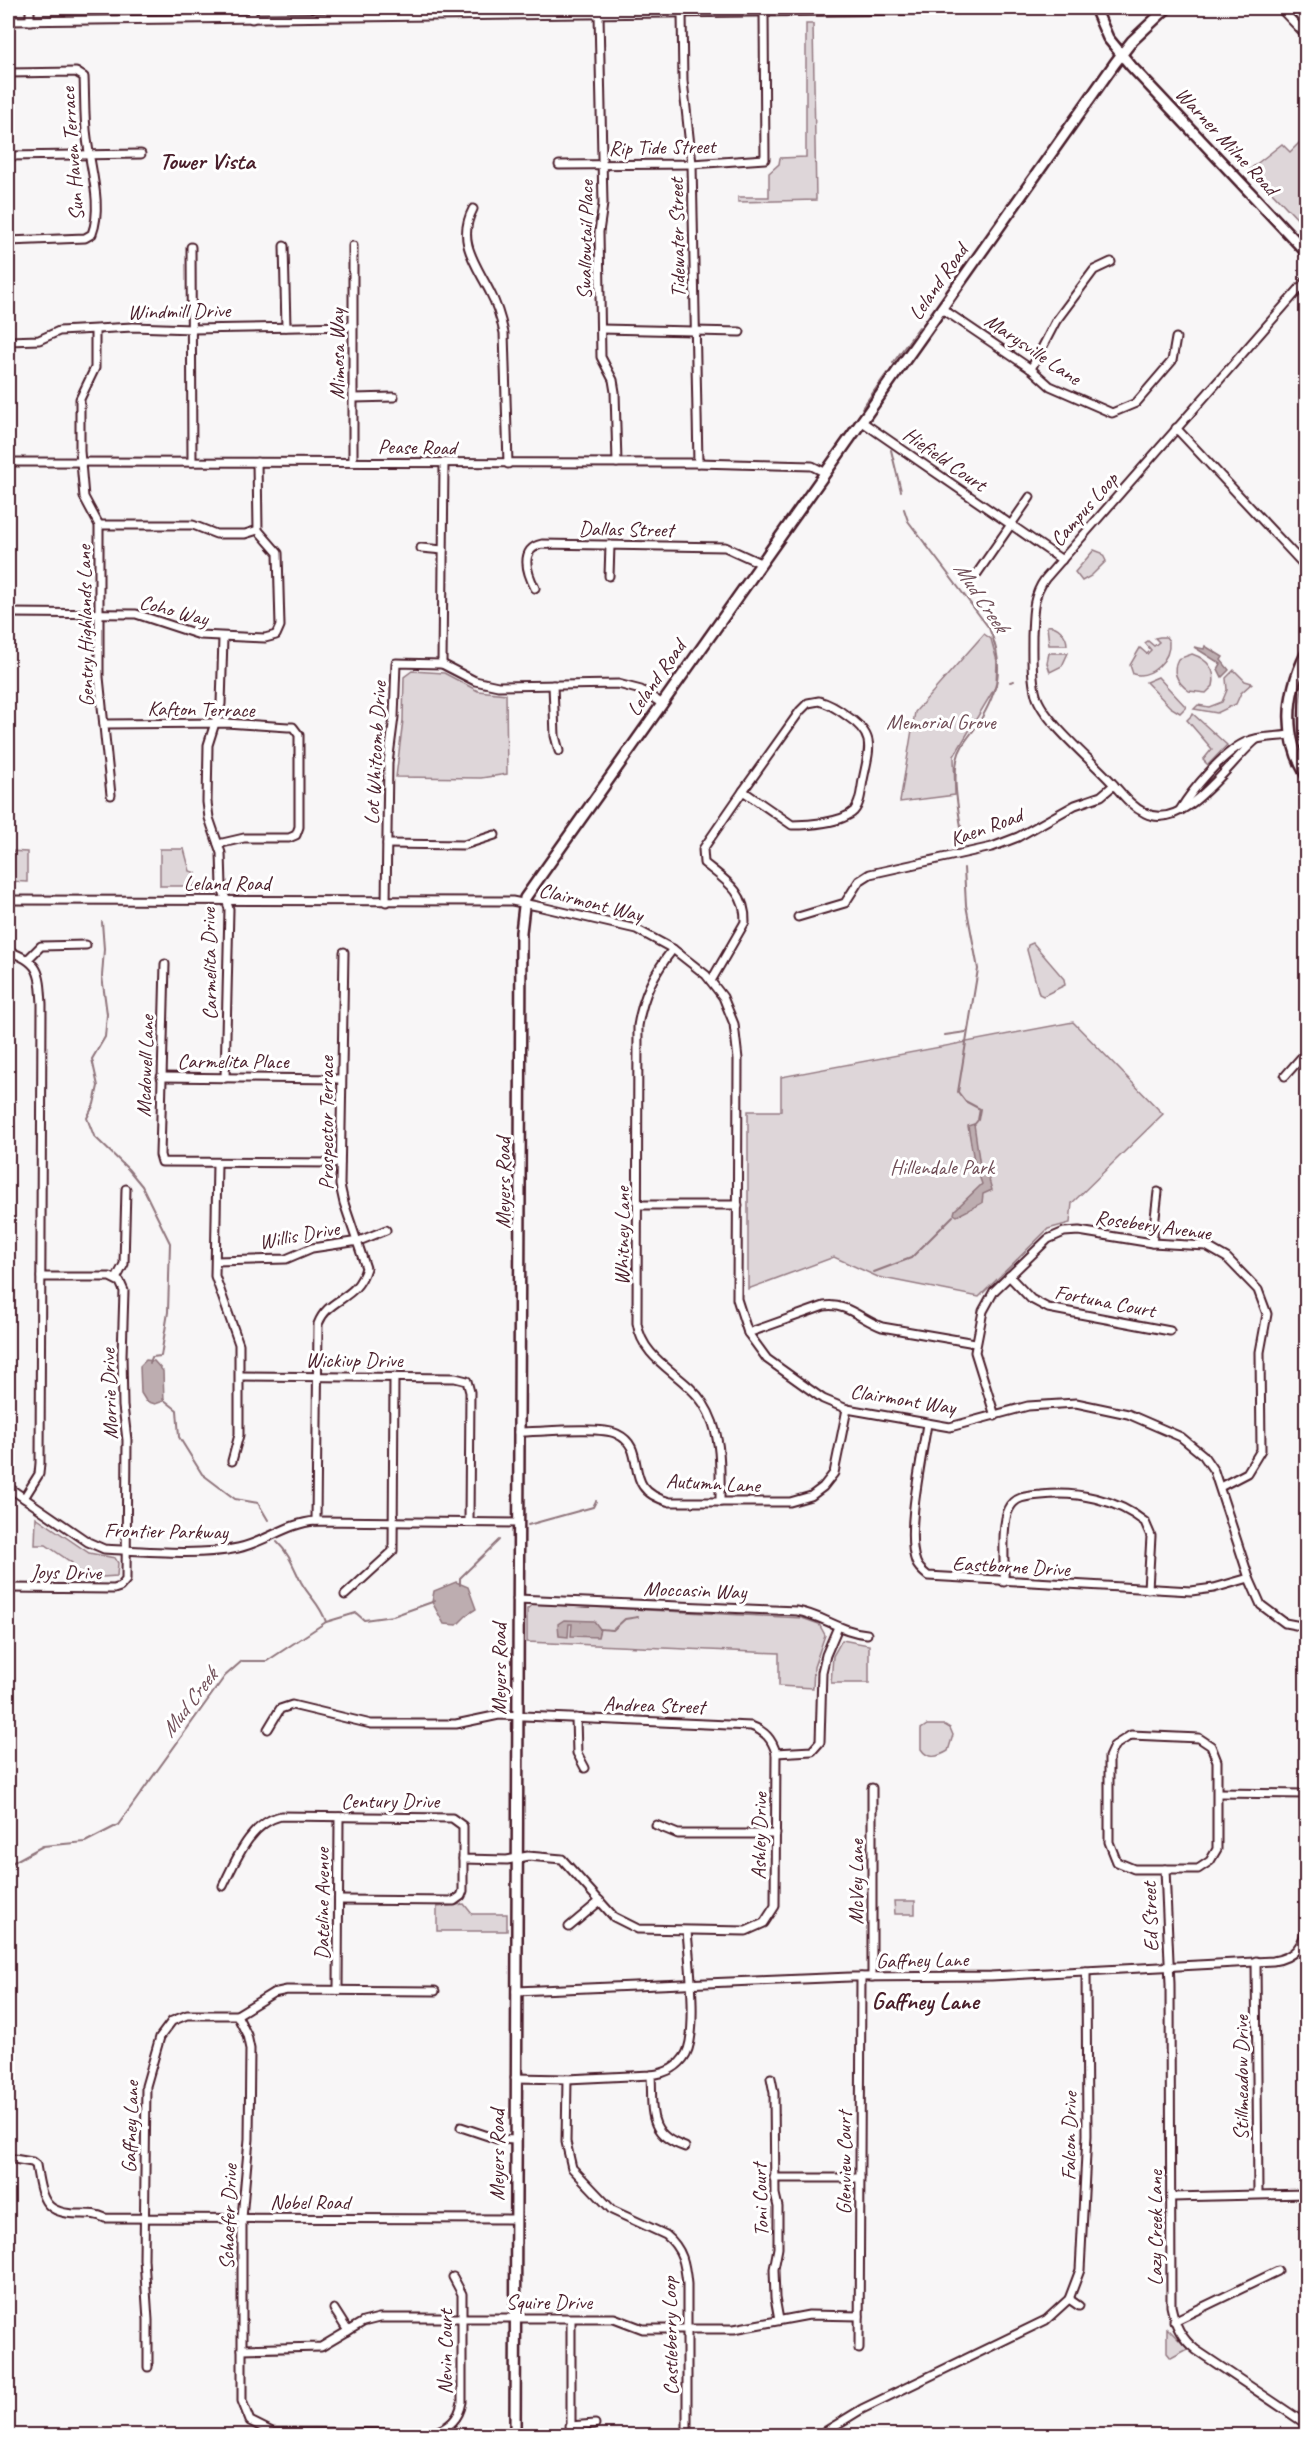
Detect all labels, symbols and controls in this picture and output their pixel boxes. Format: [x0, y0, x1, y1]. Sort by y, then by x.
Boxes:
street label: Warner Milne Road [1170, 81, 1286, 203]
street label: Sun Haven Terrace [54, 85, 90, 222]
street label: Rip Tide Street [608, 133, 718, 161]
district label: Tower Vista [159, 146, 257, 176]
street label: Tidewater Street [663, 176, 691, 298]
street label: Swallowtail Place [571, 179, 599, 300]
street label: Leland Road [902, 236, 976, 325]
street label: Windmill Drive [127, 297, 233, 325]
street label: Mimosa Way [324, 307, 350, 399]
street label: Marysville Lane [980, 307, 1087, 391]
street label: Hiefield Court [898, 421, 993, 498]
street label: Pease Road [378, 433, 460, 461]
street label: Campus Loop [1044, 466, 1124, 552]
street label: Dallas Street [578, 515, 677, 543]
street label: Gentry Highlands Lane [71, 543, 99, 707]
water label: Mud Creek [947, 557, 1017, 641]
street label: Coho Way [137, 588, 213, 632]
street label: Leland Road [620, 632, 694, 721]
street label: Lot Whitcomb Drive [358, 679, 392, 825]
street label: Kafton Terrace [147, 695, 256, 723]
park label: Memorial Grove [886, 709, 997, 735]
street label: Kaen Road [946, 801, 1029, 852]
street label: Leland Road [184, 870, 274, 896]
street label: Clairmont Way [536, 877, 648, 928]
street label: Carmelita Drive [195, 906, 223, 1020]
street label: Mcdowell Lane [130, 1012, 160, 1117]
street label: Carmelita Place [177, 1048, 290, 1074]
street label: Prospector Terrace [313, 1055, 339, 1190]
street label: Meyers Road [490, 1133, 516, 1229]
park label: Hillendale Park [890, 1154, 996, 1180]
street label: Whitney Lane [609, 1184, 635, 1285]
street label: Rosebery Avenue [1093, 1204, 1214, 1246]
street label: Willis Drive [257, 1215, 343, 1255]
street label: Fortuna Court [1053, 1279, 1159, 1324]
street label: Morrie Drive [94, 1347, 124, 1440]
street label: Wickiup Drive [305, 1347, 404, 1373]
street label: Clairmont Way [848, 1378, 959, 1420]
street label: Autumn Lane [665, 1468, 763, 1499]
street label: Frontier Parkway [104, 1517, 230, 1545]
street label: Eastborne Drive [952, 1550, 1072, 1582]
street label: Joys Drive [30, 1558, 103, 1586]
street label: Moccasin Way [643, 1575, 749, 1605]
street label: Meyers Road [486, 1619, 512, 1715]
water label: Mud Creek [154, 1660, 226, 1743]
street label: Andrea Street [603, 1690, 708, 1720]
street label: Century Drive [341, 1788, 441, 1814]
street label: Ashley Drive [745, 1791, 773, 1880]
street label: McVey Lane [843, 1838, 869, 1924]
street label: Dateline Avenue [309, 1846, 335, 1960]
street label: Ed Street [1136, 1880, 1164, 1952]
street label: Gaffney Lane [876, 1946, 971, 1974]
district label: Gaffney Lane [872, 1986, 980, 2016]
street label: Stillmeadow Drive [1228, 2014, 1254, 2141]
street label: Gaffney Lane [115, 2078, 145, 2174]
street label: Falcon Drive [1055, 2089, 1083, 2181]
street label: Meyers Road [484, 2105, 510, 2201]
street label: Glenview Court [831, 2108, 857, 2215]
street label: Toni Court [746, 2160, 774, 2237]
street label: Schaefer Drive [213, 2163, 243, 2270]
street label: Lazy Creek Lane [1142, 2169, 1168, 2286]
street label: Nobel Road [270, 2189, 353, 2215]
street label: Castleberry Loop [656, 2275, 684, 2396]
street label: Squire Drive [506, 2289, 593, 2315]
street label: Nevin Court [432, 2308, 458, 2394]

